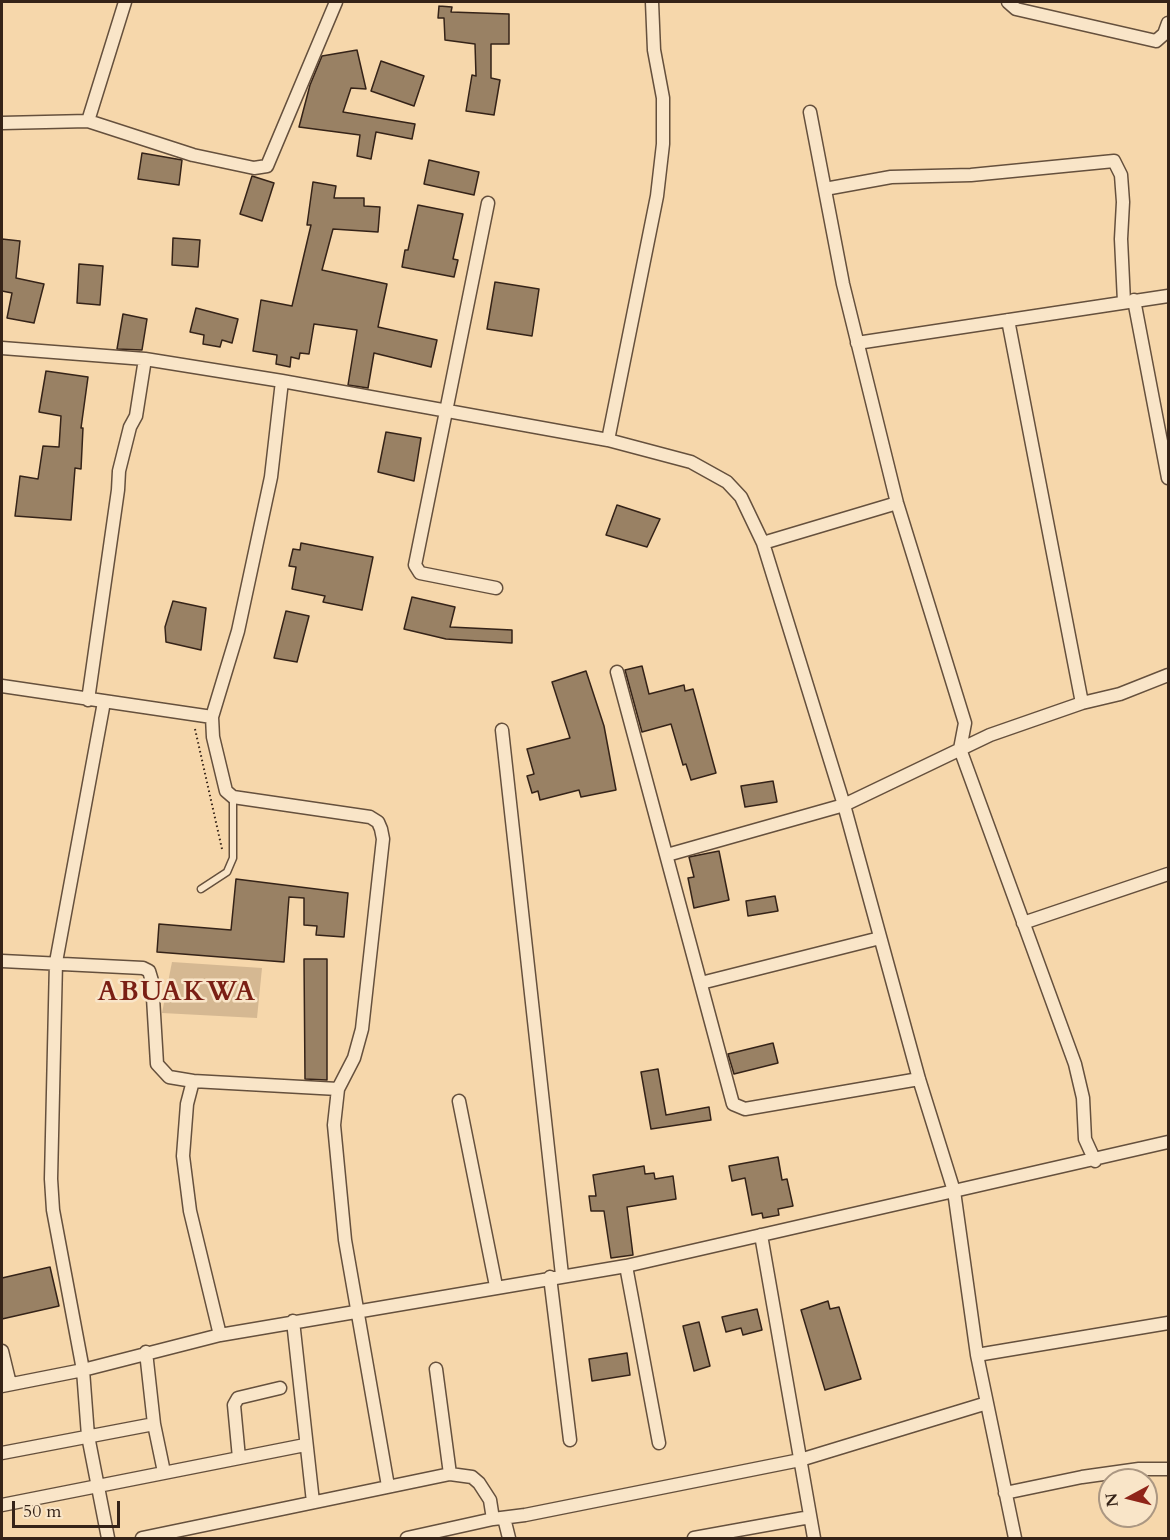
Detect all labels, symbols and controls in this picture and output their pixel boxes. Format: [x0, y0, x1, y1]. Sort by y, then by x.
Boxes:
district label: ABUAKWA [97, 978, 257, 1010]
north arrow [1098, 1468, 1158, 1528]
scale bar [15, 1489, 123, 1527]
text: N [1100, 1492, 1124, 1508]
text: 50 m [23, 1499, 62, 1524]

